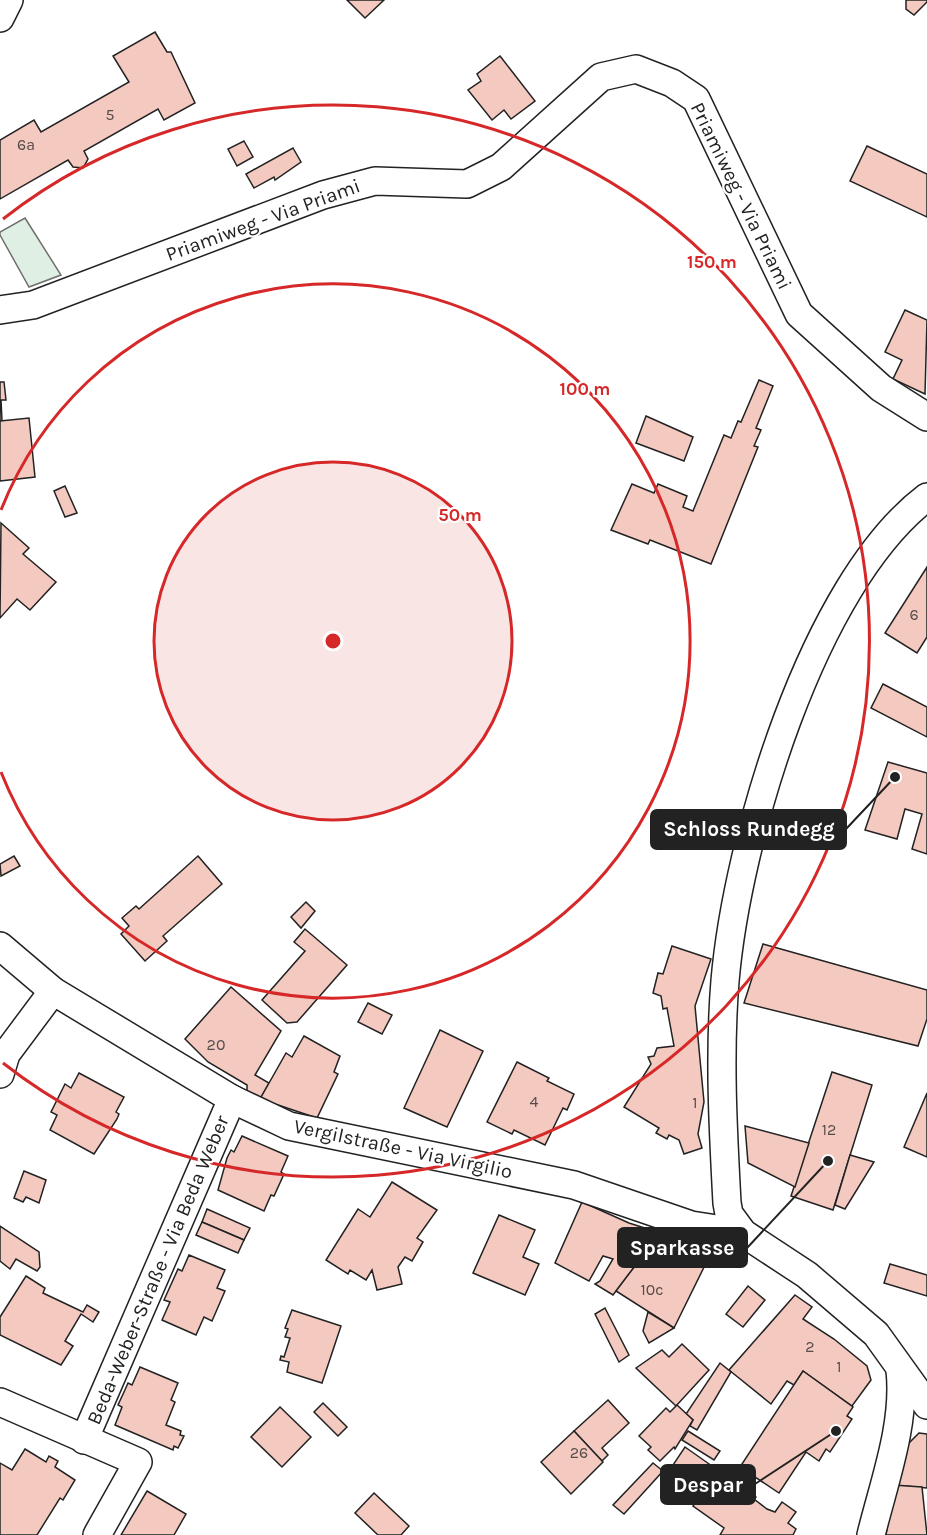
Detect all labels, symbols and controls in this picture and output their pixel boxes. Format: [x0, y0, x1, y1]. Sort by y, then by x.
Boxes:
street label: Priamiweg - Via Priami [686, 99, 796, 293]
house number: 5 [105, 105, 115, 124]
house number: 6a [17, 135, 35, 154]
street label: Priamiweg - Via Priami [163, 174, 363, 266]
text: 150 m [687, 251, 737, 273]
text: 100 m [560, 378, 610, 400]
text: 50 m [438, 504, 482, 526]
house number: 6 [909, 605, 919, 624]
centre of rings [323, 631, 343, 651]
callout: Schloss Rundegg [651, 810, 846, 849]
text: Schloss Rundegg [663, 817, 835, 841]
house number: 20 [207, 1035, 225, 1054]
house number: 4 [530, 1092, 539, 1111]
house number: 1 [692, 1093, 698, 1112]
street label: Beda-Weber-Straße - Via Beda Weber [82, 1111, 234, 1428]
street label: Vergilstraße - Via Virgilio [292, 1115, 514, 1183]
house number: 12 [822, 1120, 836, 1139]
callout: Sparkasse [618, 1228, 747, 1267]
text: Sparkasse [630, 1236, 734, 1260]
house number: 10c [640, 1280, 664, 1299]
house number: 2 [805, 1337, 815, 1356]
house number: 1 [836, 1357, 842, 1376]
house number: 26 [570, 1443, 588, 1462]
callout: Despar [661, 1465, 755, 1504]
text: Despar [673, 1473, 744, 1497]

